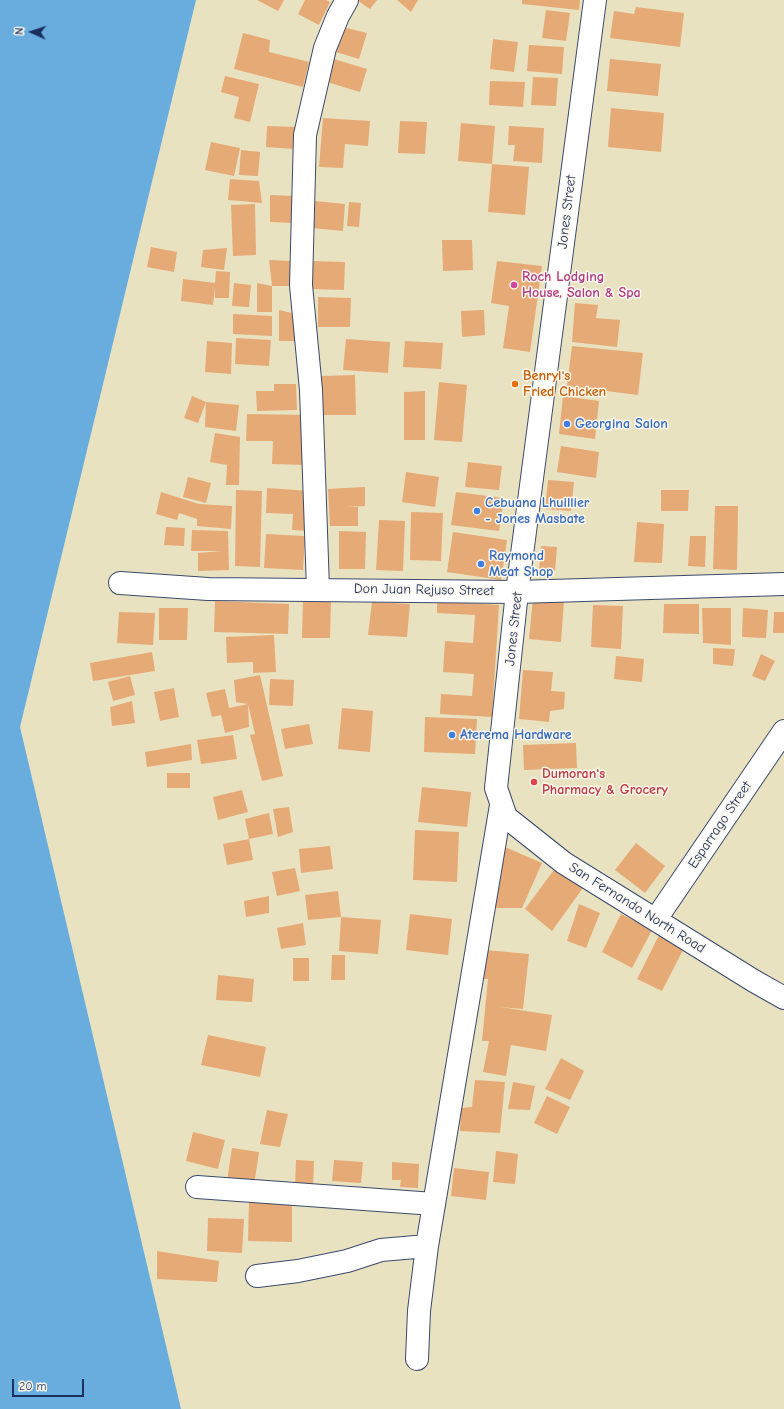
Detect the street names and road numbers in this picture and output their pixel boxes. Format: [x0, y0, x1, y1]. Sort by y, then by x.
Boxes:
street label: Jones Street [554, 174, 580, 250]
street label: Don Juan Rejuso Street [354, 580, 494, 600]
street label: Jones Street [502, 591, 526, 667]
street label: Esparrago Street [685, 778, 755, 872]
street label: San Fernando North Road [566, 859, 708, 957]

